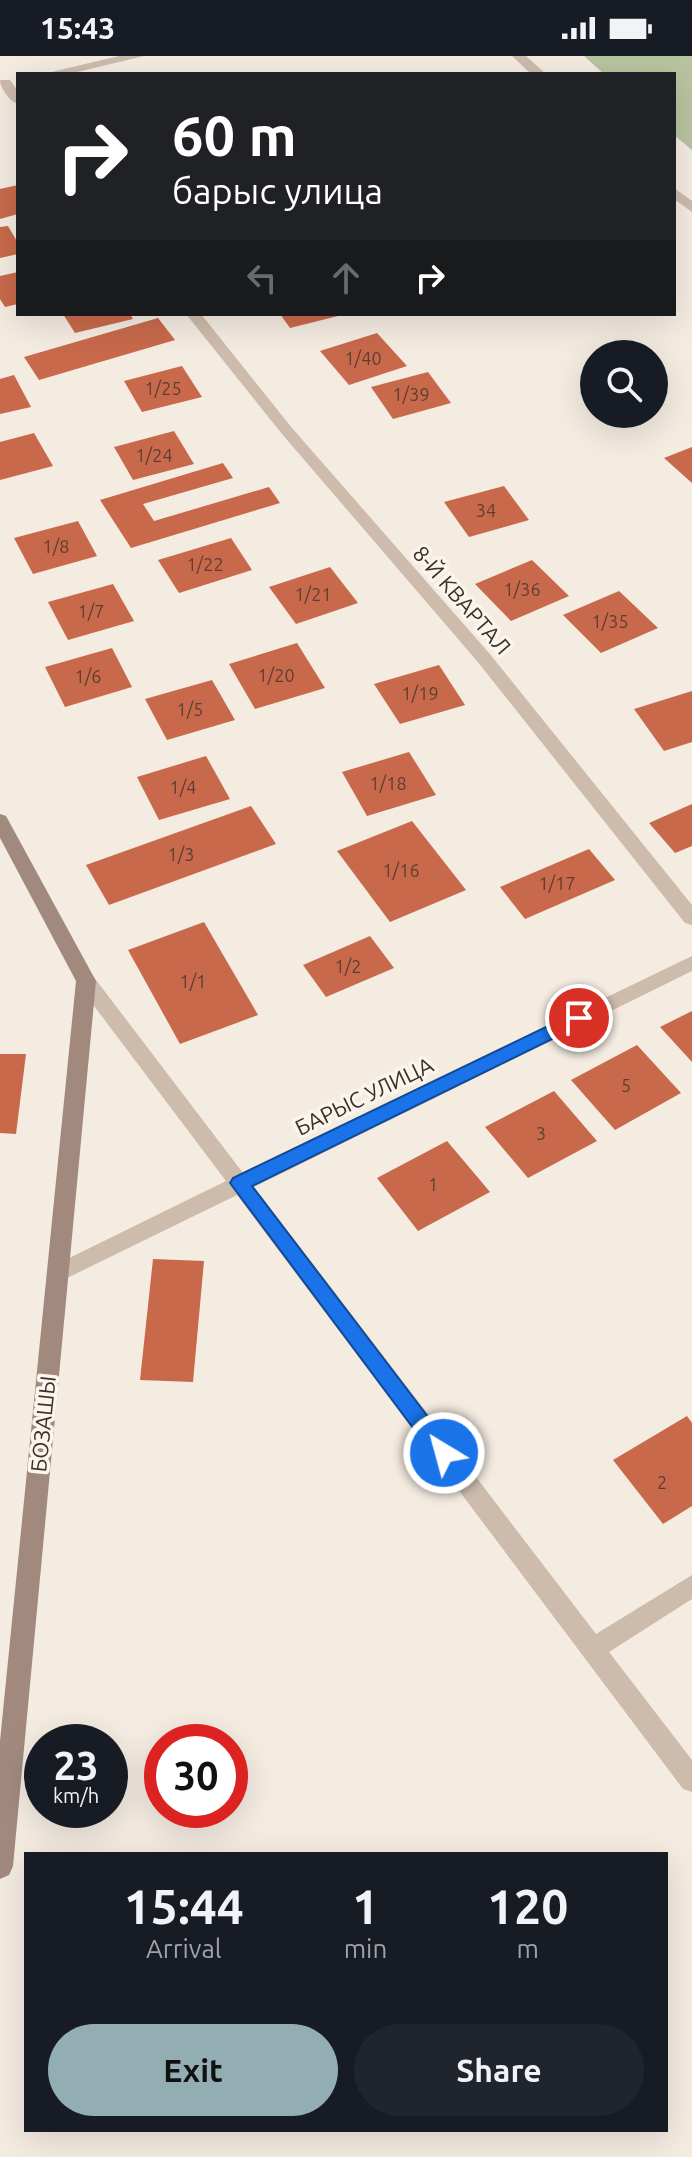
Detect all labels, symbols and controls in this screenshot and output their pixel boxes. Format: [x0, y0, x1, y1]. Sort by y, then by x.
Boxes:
text: 15:43 [40, 11, 115, 45]
icon: right [40, 104, 144, 208]
text: 60 m [172, 104, 297, 167]
text: барыс улица [172, 170, 383, 211]
icon: left [240, 256, 284, 300]
icon: ahead [324, 256, 368, 300]
icon: right [408, 256, 452, 300]
map controls [580, 340, 668, 428]
button: search [580, 340, 668, 428]
house number: 1/40 [344, 348, 382, 368]
house number: 1/25 [144, 378, 182, 398]
house number: 1/39 [392, 384, 430, 404]
house number: 1/24 [135, 445, 173, 465]
house number: 34 [476, 500, 496, 520]
house number: 1/8 [43, 536, 69, 556]
street label: 8-Й КВАРТАЛ [409, 540, 516, 659]
house number: 1/22 [186, 554, 224, 574]
house number: 1/36 [503, 579, 541, 599]
house number: 1/21 [294, 584, 332, 604]
house number: 1/7 [78, 601, 104, 621]
house number: 1/35 [591, 611, 629, 631]
house number: 1/20 [257, 665, 295, 685]
house number: 1/6 [75, 666, 101, 686]
house number: 1/19 [401, 683, 439, 703]
house number: 1/5 [177, 699, 203, 719]
house number: 1/18 [369, 773, 407, 793]
house number: 1/4 [170, 777, 196, 797]
house number: 1/3 [168, 844, 194, 864]
house number: 1/16 [382, 860, 420, 880]
house number: 1/17 [538, 873, 576, 893]
house number: 1/2 [335, 956, 361, 976]
house number: 1/1 [180, 971, 206, 991]
pin [545, 984, 613, 1052]
icon: arrive [557, 996, 601, 1040]
street label: БАРЫС УЛИЦА [291, 1051, 437, 1140]
house number: 5 [621, 1075, 631, 1095]
house number: 3 [536, 1123, 546, 1143]
house number: 1 [428, 1174, 438, 1194]
street label: БОЗАШЫ [25, 1375, 60, 1473]
position arrow [402, 1411, 486, 1495]
house number: 2 [657, 1472, 667, 1492]
speed limit sign: 30 [144, 1724, 248, 1828]
text: 23 [53, 1743, 99, 1788]
text: km/h [53, 1784, 99, 1807]
text: 15:44 [124, 1879, 244, 1933]
text: 1 [352, 1879, 379, 1933]
text: 120 [487, 1879, 568, 1933]
text: Arrival [146, 1934, 222, 1963]
text: min [344, 1934, 387, 1963]
text: m [516, 1934, 539, 1963]
button: Exit [48, 2024, 338, 2116]
button: Share [354, 2024, 644, 2116]

